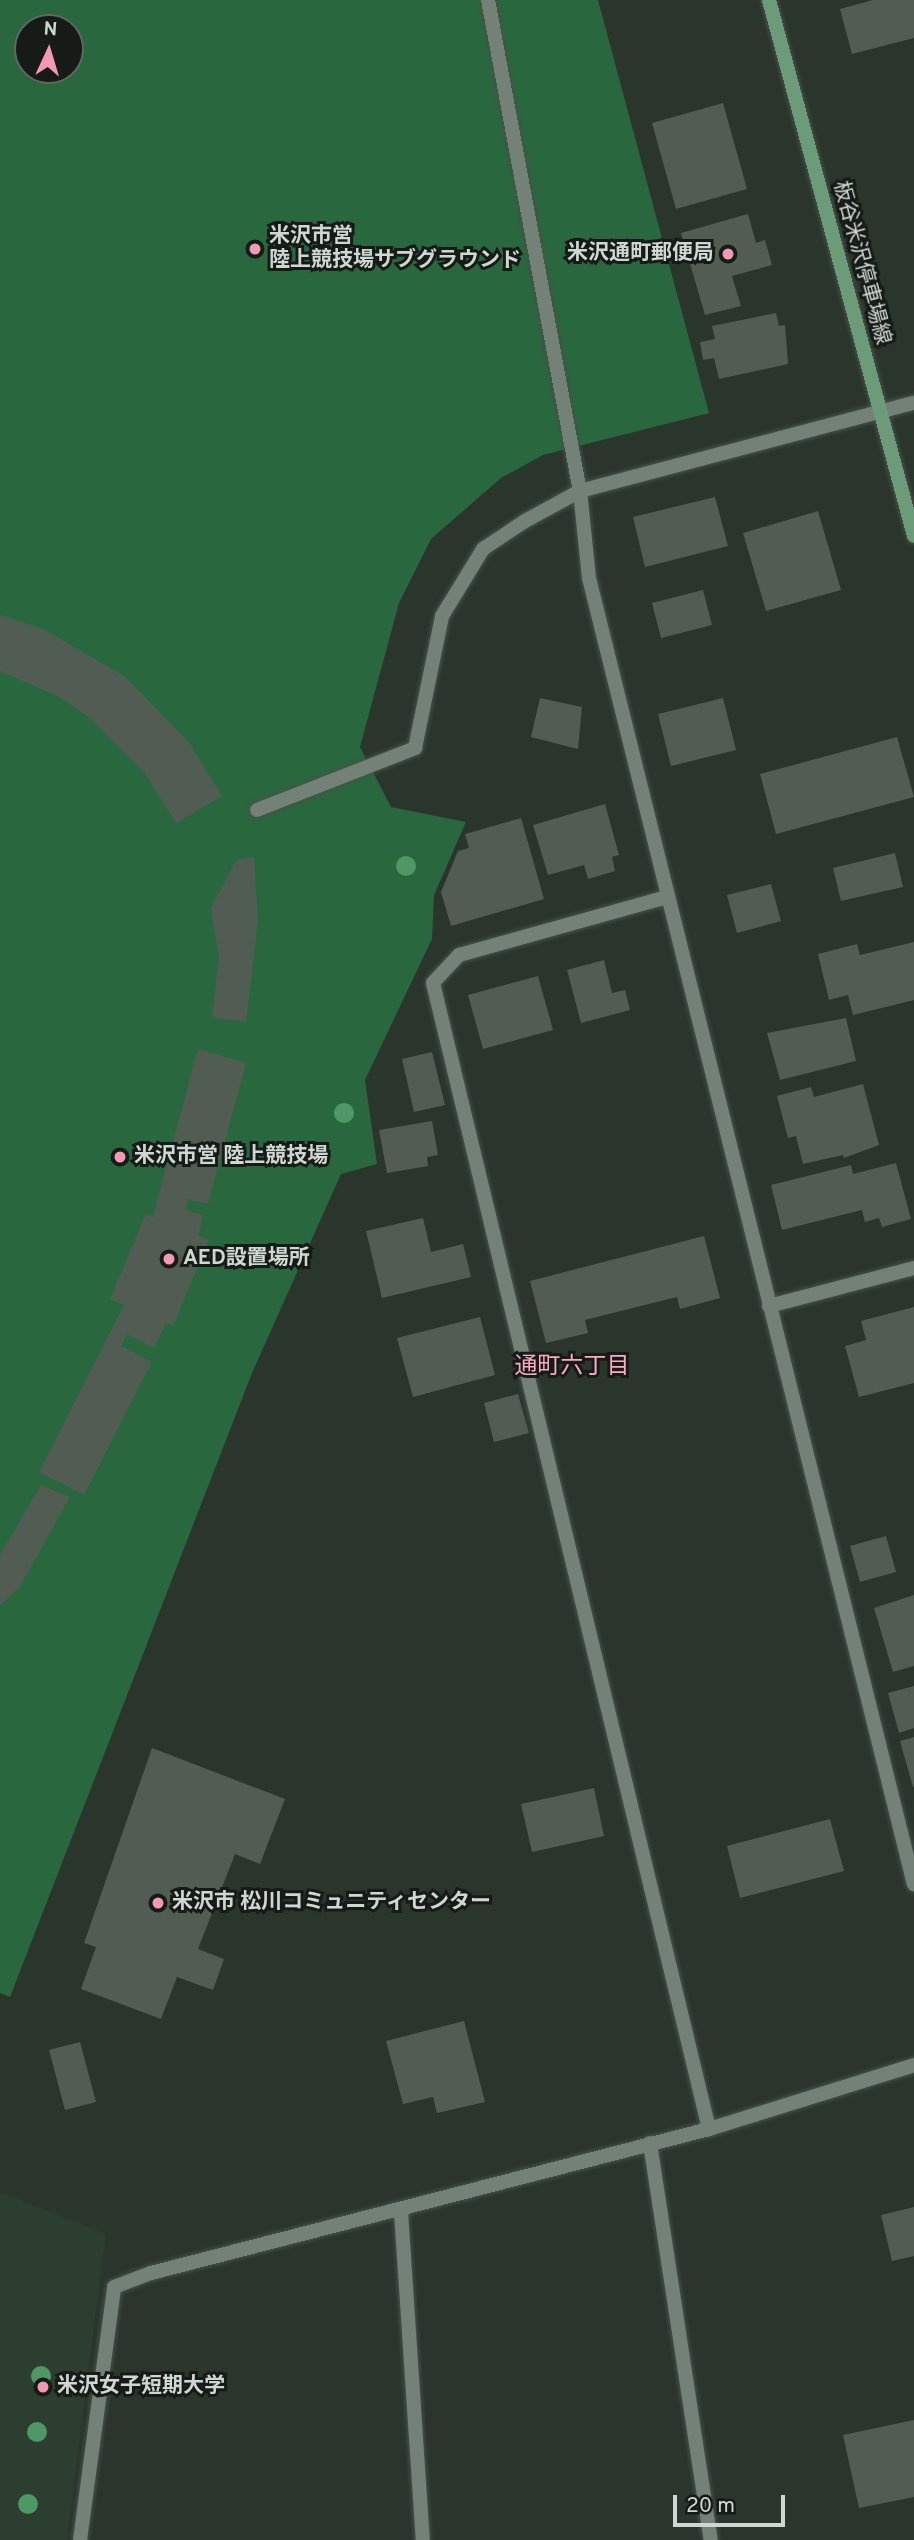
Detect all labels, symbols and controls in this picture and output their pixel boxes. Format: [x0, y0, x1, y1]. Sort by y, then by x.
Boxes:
north arrow [14, 14, 84, 84]
text: N [43, 18, 58, 42]
street label: 板谷米沢停車場線 [827, 179, 895, 347]
place label: 米沢市営 陸上競技場サブグラウンド [269, 224, 521, 274]
marker: 米沢市営 陸上競技場サブグラウンド [247, 241, 263, 257]
place label: 米沢通町郵便局 [567, 241, 714, 267]
marker: 米沢通町郵便局 [720, 246, 736, 262]
place label: 米沢市営 陸上競技場 [134, 1144, 328, 1170]
marker: 米沢市営 陸上競技場 [112, 1149, 128, 1165]
place label: AED設置場所 [183, 1246, 310, 1272]
marker: AED設置場所 [161, 1251, 177, 1267]
district label: 通町六丁目 [515, 1354, 629, 1382]
place label: 米沢市 松川コミュニティセンター [172, 1890, 492, 1916]
marker: 米沢市 松川コミュニティセンター [150, 1895, 166, 1911]
place label: 米沢女子短期大学 [57, 2374, 225, 2400]
marker: 米沢女子短期大学 [35, 2379, 51, 2395]
scale bar [676, 2480, 788, 2524]
text: 20 m [686, 2493, 735, 2520]

